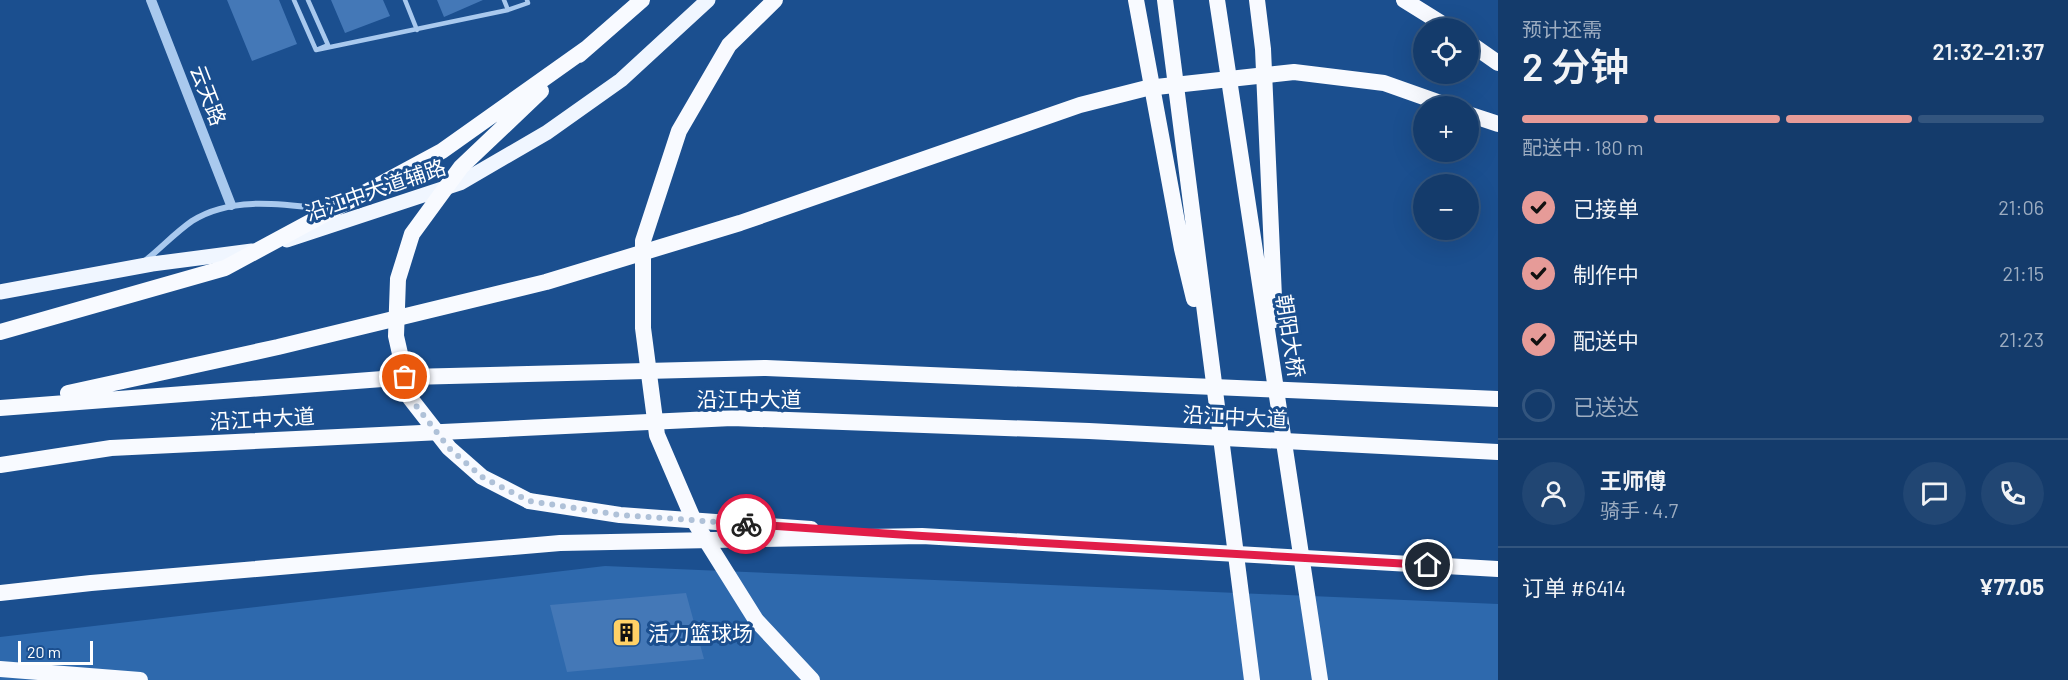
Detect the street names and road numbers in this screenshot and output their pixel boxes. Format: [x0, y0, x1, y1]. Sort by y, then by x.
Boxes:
street label: 云天路 [186, 61, 232, 129]
street label: 沿江中大道辅路 [301, 153, 449, 225]
street label: 朝阳大桥 [1272, 293, 1310, 379]
street label: 沿江中大道 [697, 386, 802, 411]
street label: 沿江中大道 [1182, 401, 1288, 431]
street label: 沿江中大道 [209, 403, 315, 433]

